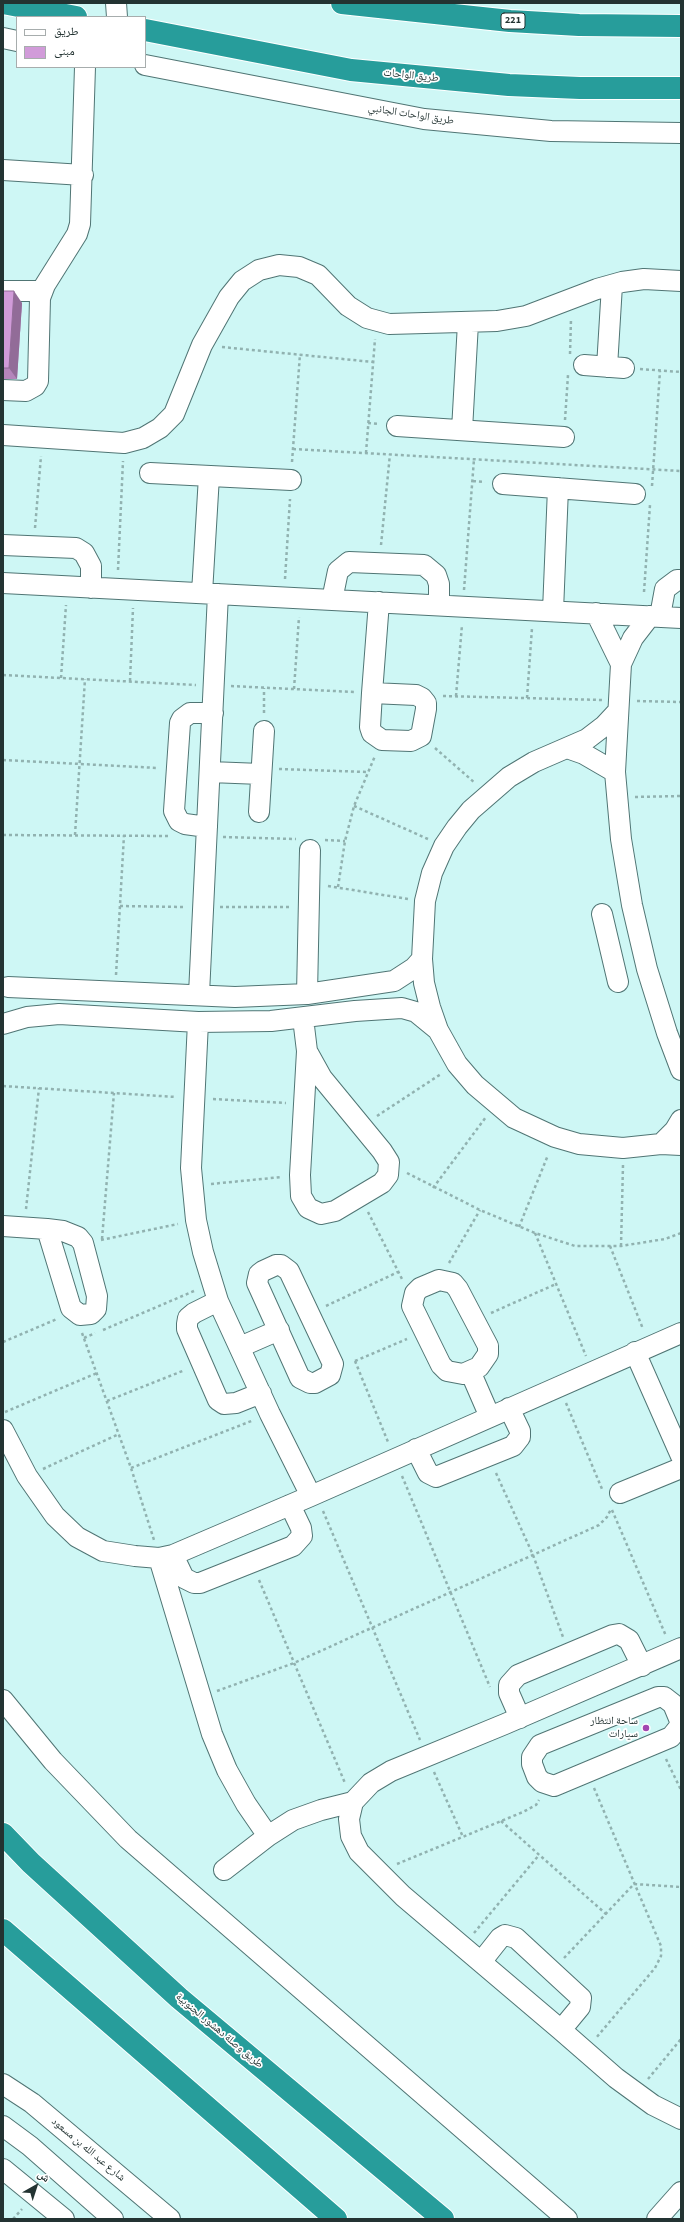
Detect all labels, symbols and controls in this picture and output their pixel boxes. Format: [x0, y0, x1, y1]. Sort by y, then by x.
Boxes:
road number: 221 [501, 13, 525, 29]
legend [16, 16, 146, 68]
text: طريق [54, 23, 79, 40]
text: مبنى [54, 43, 75, 60]
street label: طريق الواحات [383, 67, 439, 85]
street label: طريق الواحات الجانبي [367, 102, 455, 128]
place label: ساحة انتظار سيارات [590, 1715, 638, 1741]
marker: ساحة انتظار سيارات [641, 1723, 651, 1733]
street label: طريق وصلة دهشور الجنوبية [173, 1991, 265, 2071]
street label: شارع عبد الله بن مسعود [48, 2115, 128, 2185]
north arrow [16, 2166, 56, 2206]
text: ش [35, 2167, 53, 2186]

